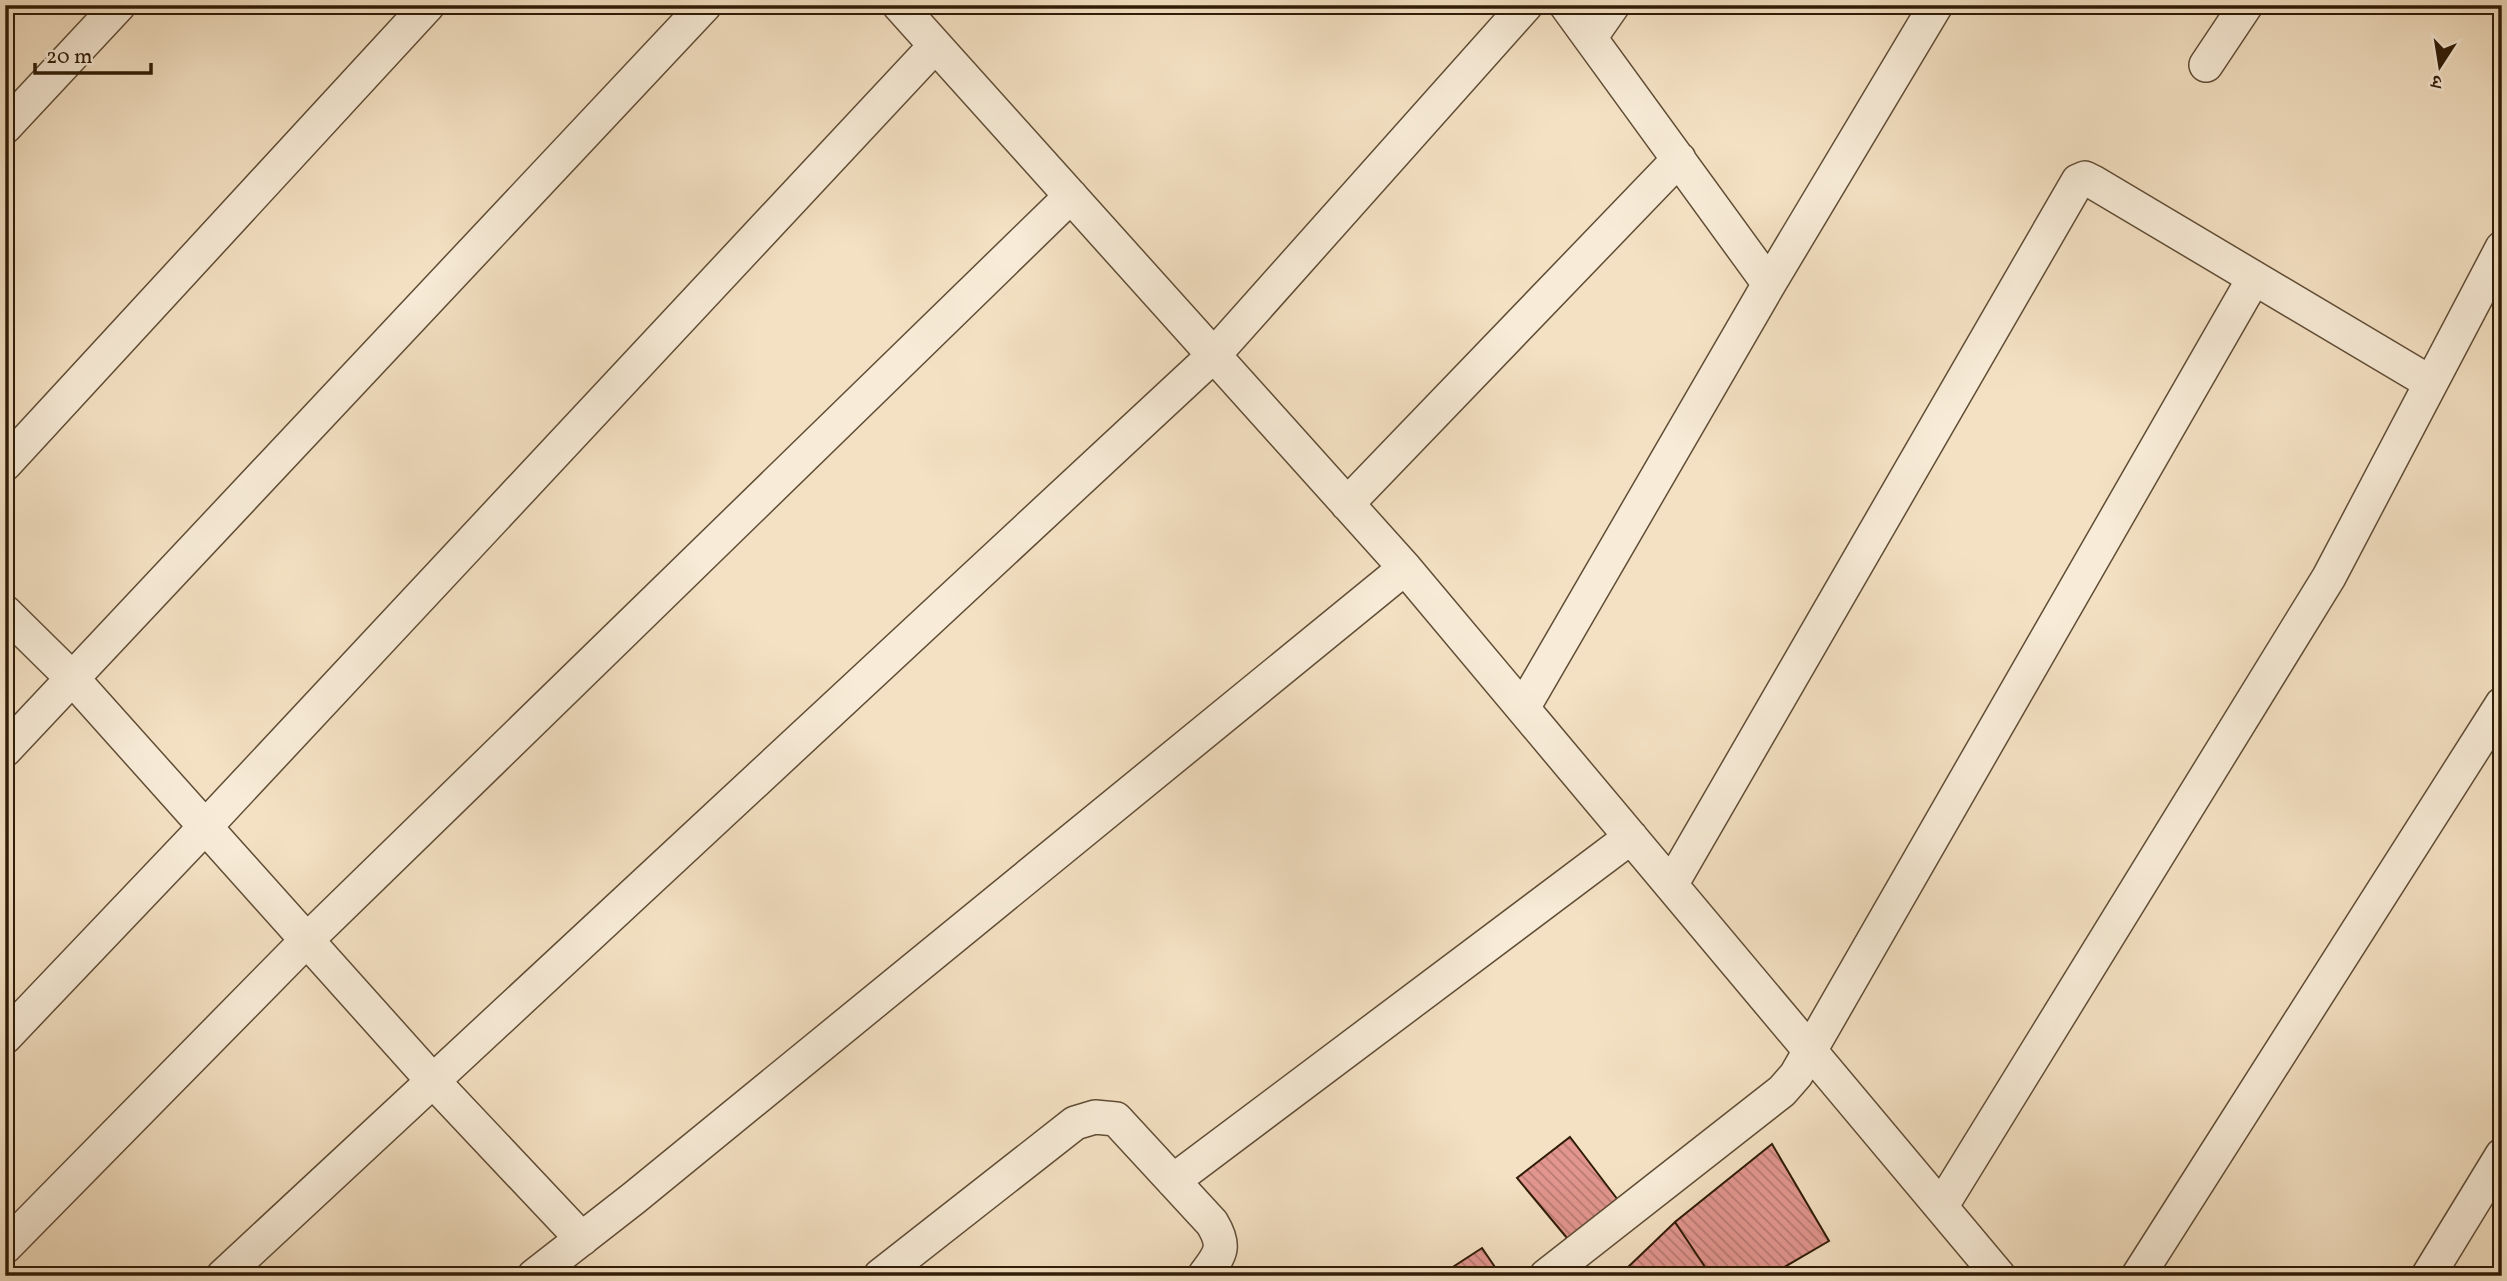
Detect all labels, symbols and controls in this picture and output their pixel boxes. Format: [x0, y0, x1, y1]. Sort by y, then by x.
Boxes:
scale bar [35, 32, 150, 76]
north arrow [2406, 32, 2476, 102]
text: 20 m [46, 43, 92, 72]
text: उ [2428, 67, 2446, 95]

